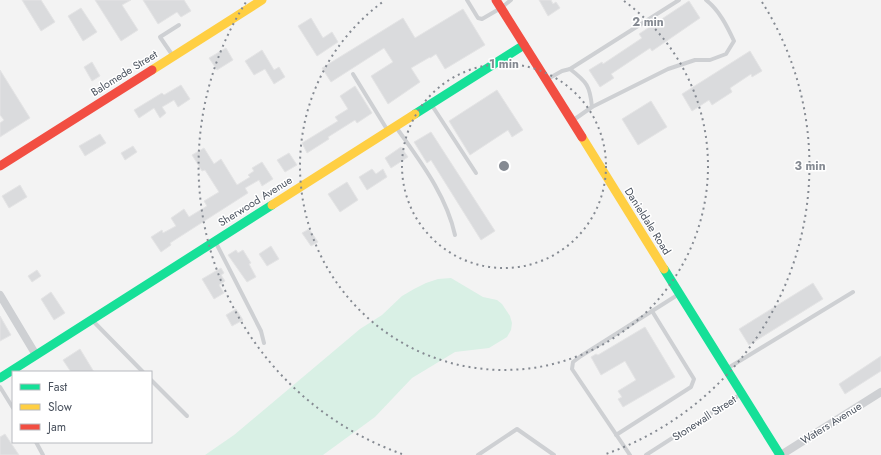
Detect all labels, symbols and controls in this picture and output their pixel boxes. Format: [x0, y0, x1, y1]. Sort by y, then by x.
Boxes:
text: 2 min [632, 13, 664, 31]
street label: Balomede Street [88, 46, 161, 100]
text: 1 min [489, 55, 519, 73]
text: 3 min [794, 157, 826, 175]
centre of rings [497, 159, 511, 173]
street label: Sherwood Avenue [215, 172, 295, 230]
street label: Danieldale Road [621, 184, 675, 258]
legend [12, 371, 152, 443]
text: Fast [48, 378, 67, 396]
street label: Stonewall Street [669, 391, 739, 445]
text: Slow [48, 398, 73, 416]
street label: Waters Avenue [797, 398, 865, 448]
text: Jam [46, 418, 66, 436]

